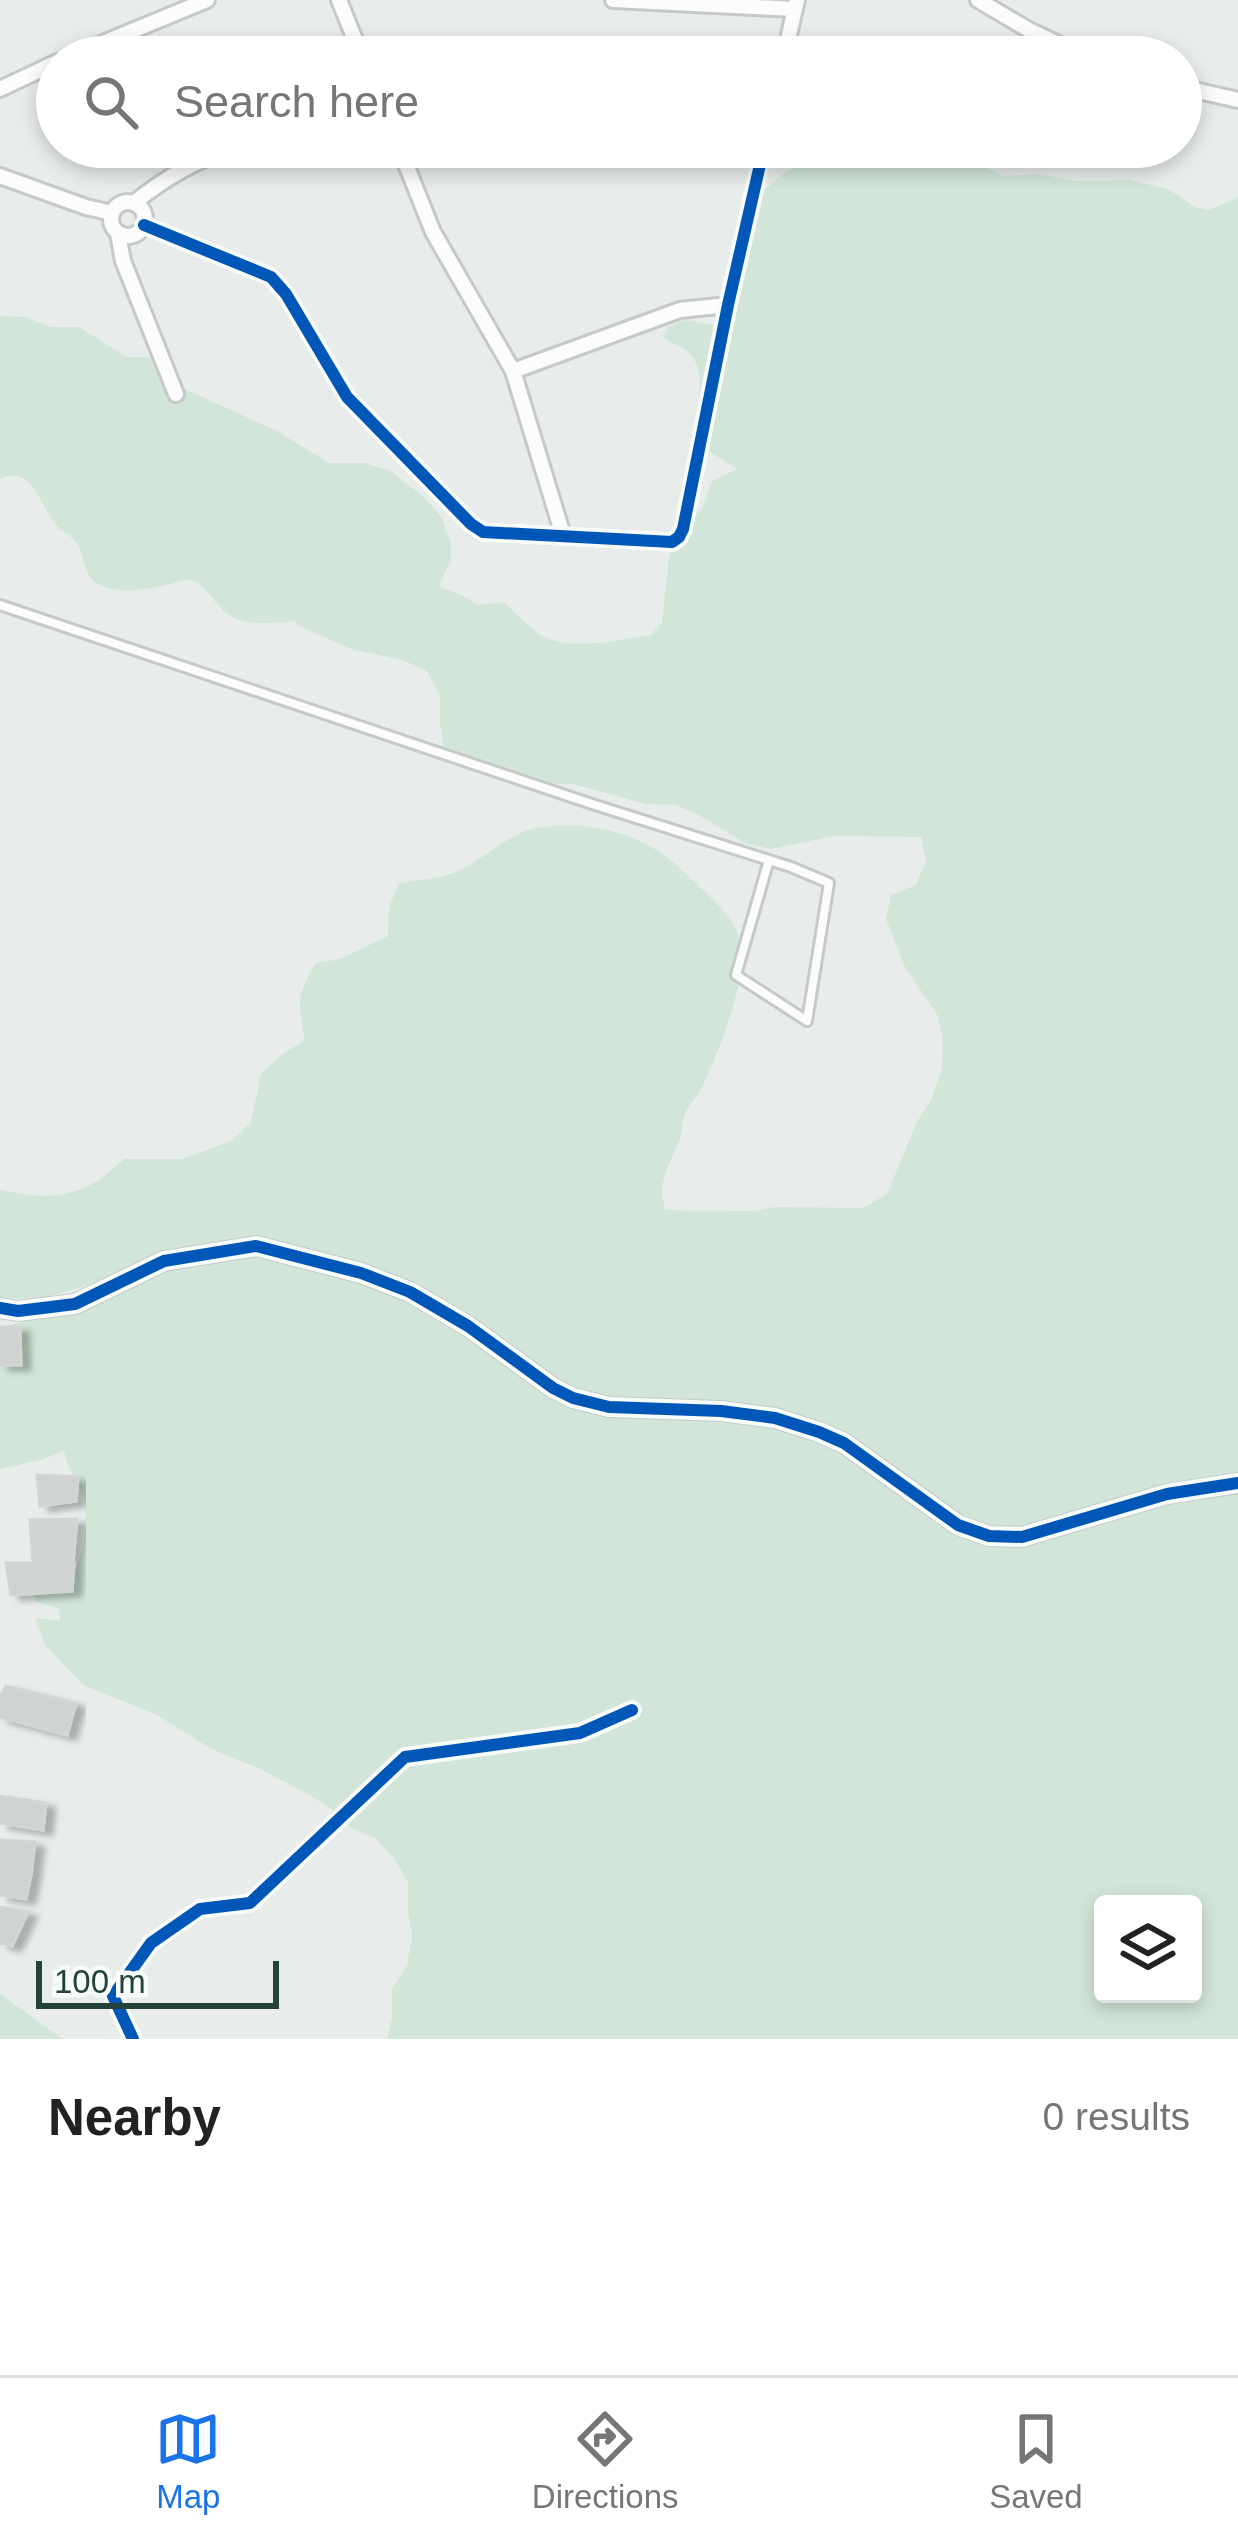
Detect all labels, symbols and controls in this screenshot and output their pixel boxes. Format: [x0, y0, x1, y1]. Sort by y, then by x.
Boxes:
search box [36, 36, 1202, 168]
icon: search [78, 69, 144, 135]
text: Search here [174, 76, 419, 127]
map controls [1094, 1895, 1202, 2003]
button: layers [1094, 1895, 1202, 2003]
scale bar [36, 1955, 279, 2008]
text: 100 m [54, 1963, 146, 2000]
text: Nearby [48, 2089, 221, 2146]
text: 0 results [1043, 2095, 1190, 2138]
tab: Map [155, 2406, 221, 2516]
tab: Directions [532, 2406, 679, 2516]
tab: Saved [989, 2406, 1083, 2516]

